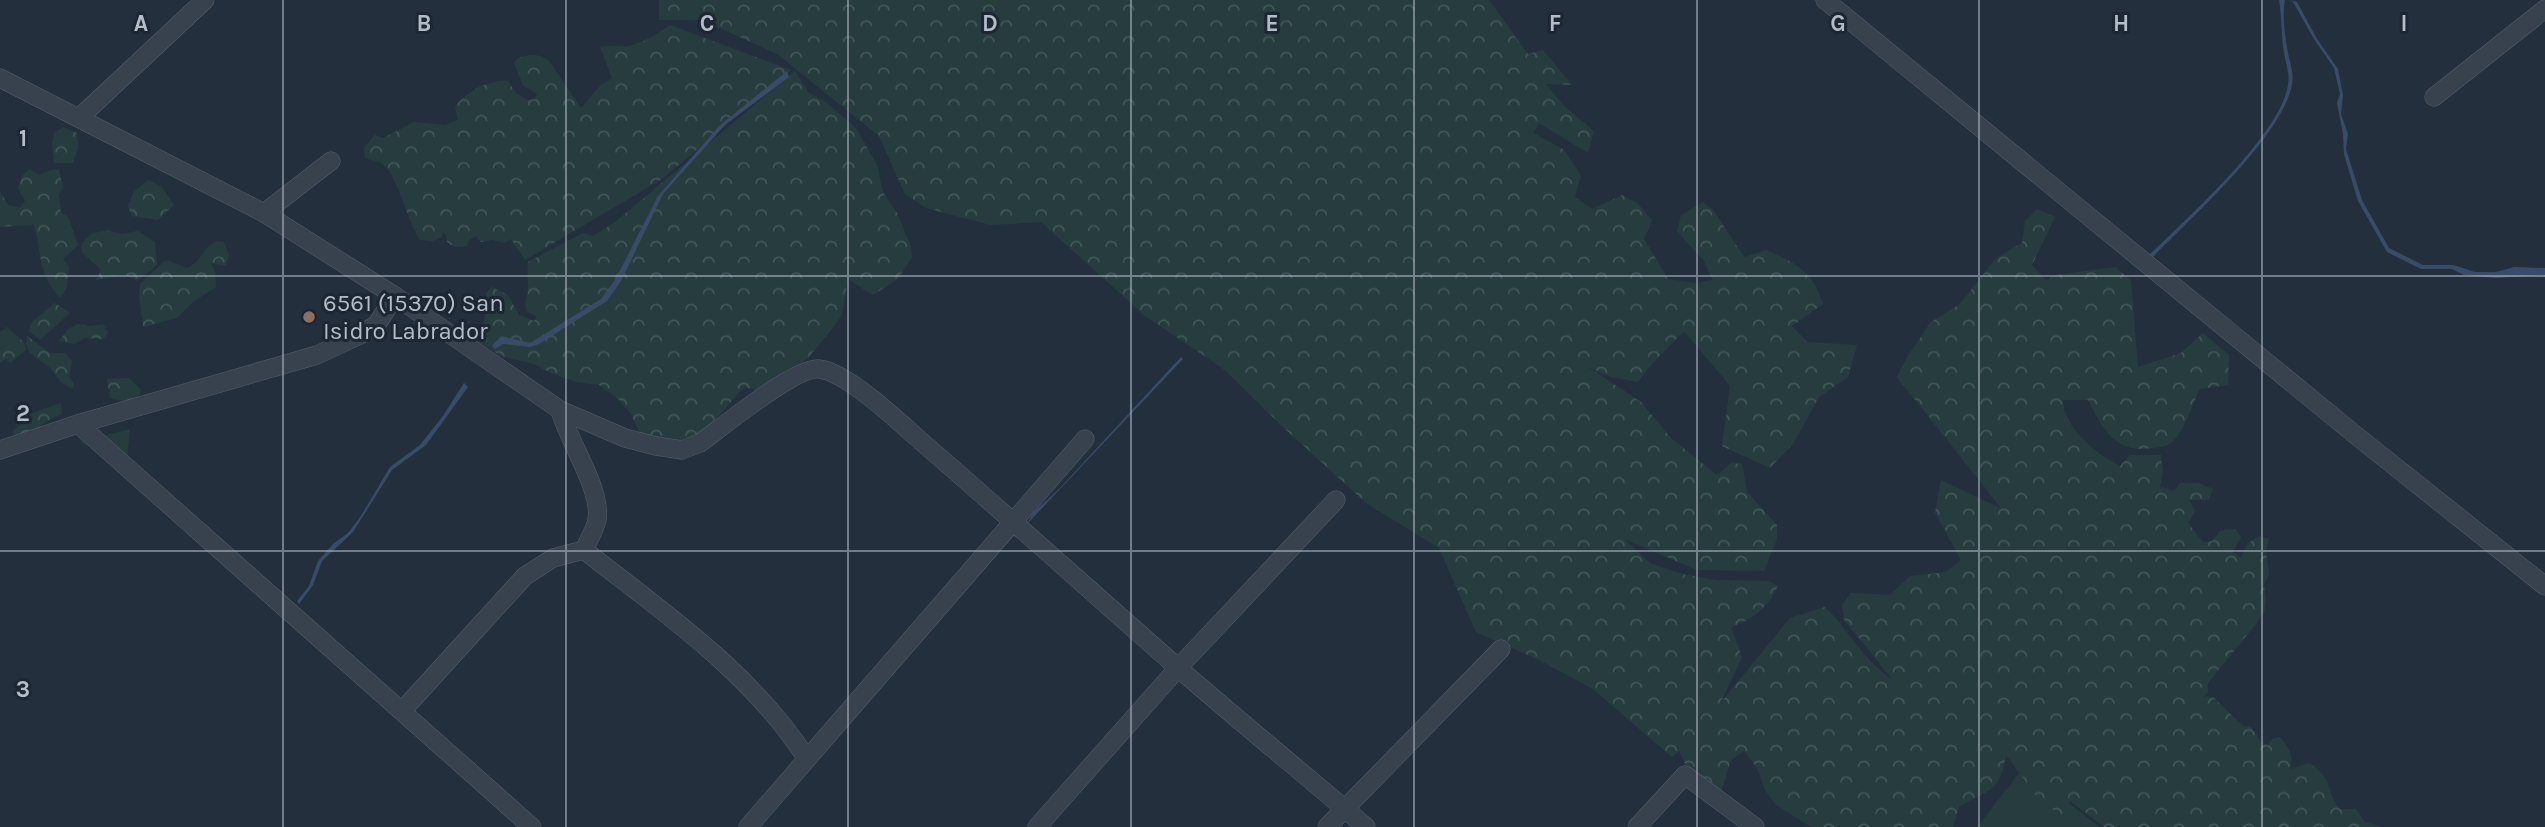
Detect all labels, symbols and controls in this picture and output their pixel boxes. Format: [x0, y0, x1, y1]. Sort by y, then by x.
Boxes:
text: A [134, 10, 148, 37]
text: B [417, 10, 431, 37]
text: C [700, 10, 714, 37]
text: D [982, 10, 998, 37]
text: E [1265, 10, 1279, 37]
text: F [1549, 10, 1561, 37]
text: G [1830, 10, 1846, 37]
text: H [2113, 10, 2129, 37]
text: I [2400, 10, 2408, 37]
text: 1 [19, 125, 27, 152]
place label: 6561 (15370) San Isidro Labrador [323, 289, 504, 345]
marker: 6561 (15370) San Isidro Labrador [301, 309, 317, 325]
text: 2 [16, 400, 30, 427]
text: 3 [16, 676, 30, 703]

